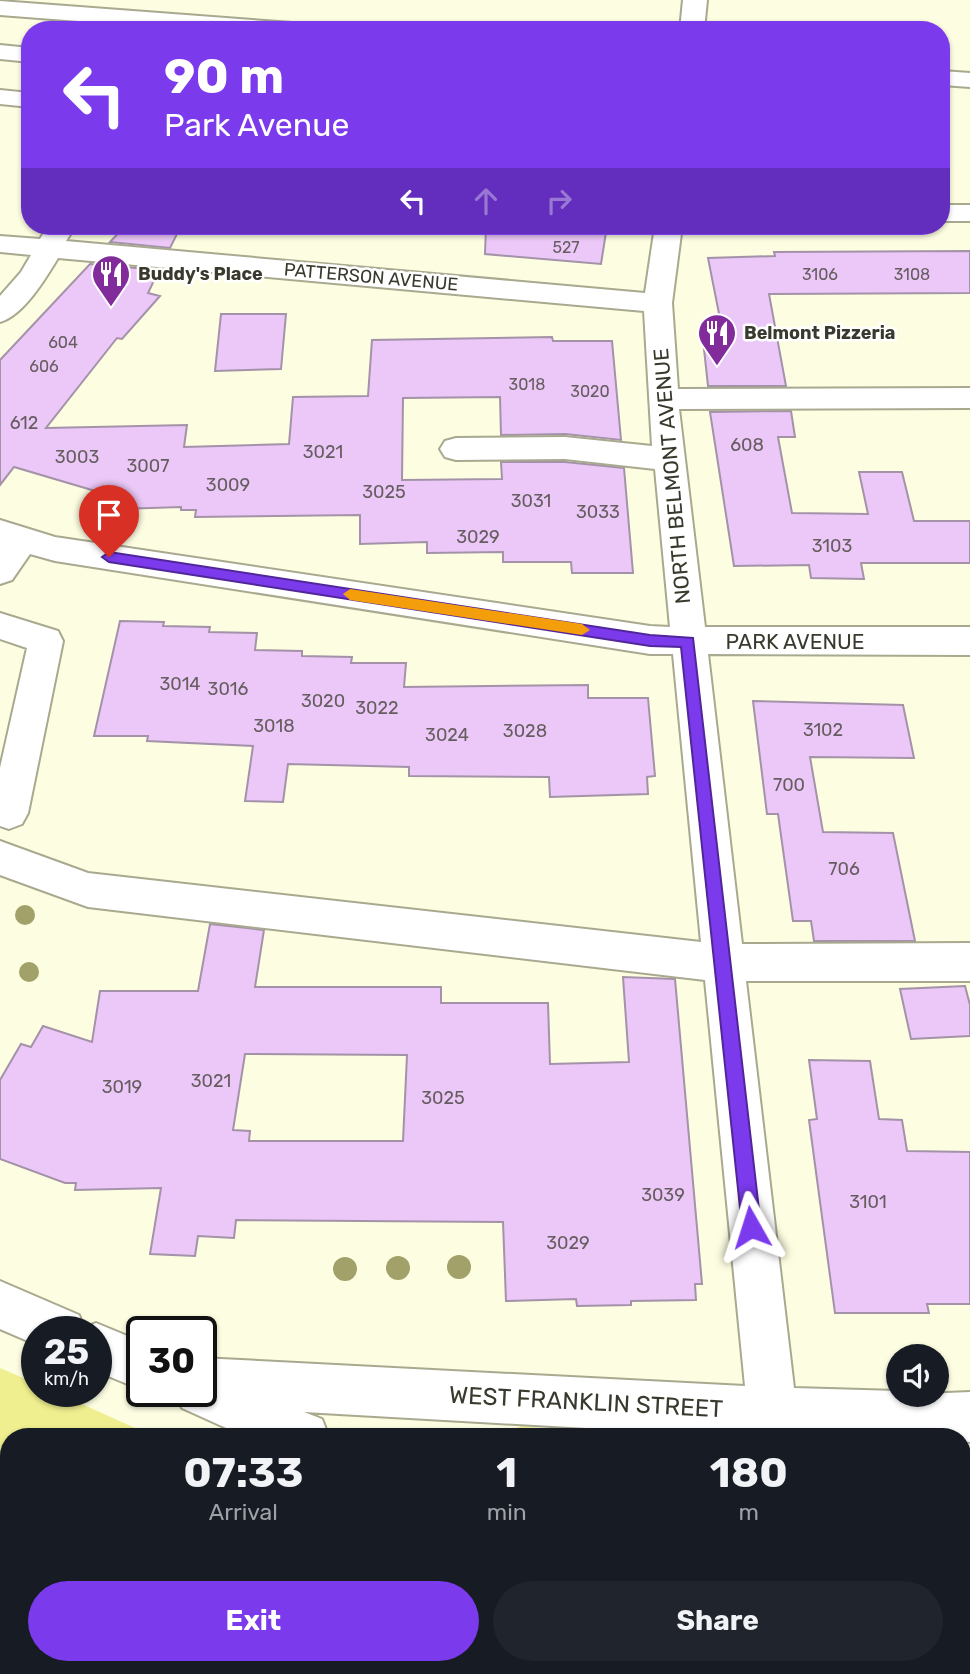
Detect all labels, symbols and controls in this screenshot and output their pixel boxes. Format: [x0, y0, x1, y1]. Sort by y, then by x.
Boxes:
text: 90 m [164, 47, 284, 105]
icon: left [49, 49, 140, 140]
text: Park Avenue [164, 106, 349, 144]
icon: left [394, 182, 432, 220]
icon: ahead [467, 182, 505, 220]
icon: right [540, 182, 578, 220]
house number: 527 [552, 238, 580, 257]
restaurant icon: Buddy's Place [90, 253, 132, 308]
street label: PATTERSON AVENUE [283, 258, 459, 296]
place label: Buddy's Place [138, 263, 263, 285]
house number: 3106 [802, 265, 838, 284]
house number: 3108 [894, 265, 930, 284]
restaurant icon: Belmont Pizzeria [696, 312, 738, 367]
place label: Belmont Pizzeria [744, 322, 895, 344]
house number: 604 [48, 333, 78, 352]
street label: NORTH BELMONT AVENUE [648, 347, 695, 605]
house number: 606 [29, 357, 59, 376]
house number: 3018 [509, 375, 545, 394]
house number: 3020 [570, 382, 610, 401]
house number: 612 [10, 412, 38, 434]
house number: 608 [730, 434, 764, 456]
house number: 3021 [303, 441, 343, 463]
house number: 3003 [55, 446, 99, 468]
house number: 3007 [127, 455, 169, 477]
house number: 3009 [206, 474, 250, 496]
house number: 3025 [362, 481, 406, 503]
pin [79, 485, 139, 557]
house number: 3031 [511, 490, 551, 512]
icon: arrive [90, 496, 128, 534]
house number: 3033 [576, 501, 620, 523]
house number: 3029 [456, 526, 500, 548]
house number: 3103 [812, 535, 852, 557]
street label: PARK AVENUE [725, 629, 865, 654]
house number: 3014 [159, 673, 201, 695]
house number: 3016 [208, 678, 249, 700]
house number: 3020 [301, 690, 345, 712]
house number: 3022 [355, 697, 399, 719]
house number: 3018 [253, 715, 295, 737]
house number: 3102 [803, 719, 843, 741]
house number: 3028 [503, 720, 547, 742]
house number: 3024 [425, 724, 469, 746]
house number: 700 [773, 774, 805, 796]
house number: 706 [828, 858, 860, 880]
house number: 3021 [191, 1070, 231, 1092]
house number: 3019 [102, 1076, 142, 1098]
house number: 3025 [421, 1087, 465, 1109]
house number: 3039 [641, 1184, 685, 1206]
position arrow [714, 1190, 788, 1264]
house number: 3101 [849, 1191, 887, 1213]
house number: 3029 [546, 1232, 590, 1254]
speed limit sign: 30 [126, 1316, 217, 1407]
text: 25 [44, 1331, 89, 1373]
map controls [886, 1344, 949, 1407]
button: sound [886, 1344, 949, 1407]
text: km/h [44, 1368, 89, 1390]
street label: WEST FRANKLIN STREET [448, 1381, 724, 1423]
text: 07:33 [183, 1448, 303, 1498]
text: 1 [496, 1448, 517, 1498]
text: 180 [710, 1448, 788, 1498]
text: Arrival [209, 1498, 278, 1526]
text: min [487, 1498, 527, 1526]
text: m [739, 1498, 759, 1526]
button: Exit [28, 1581, 479, 1661]
button: Share [493, 1581, 943, 1661]

